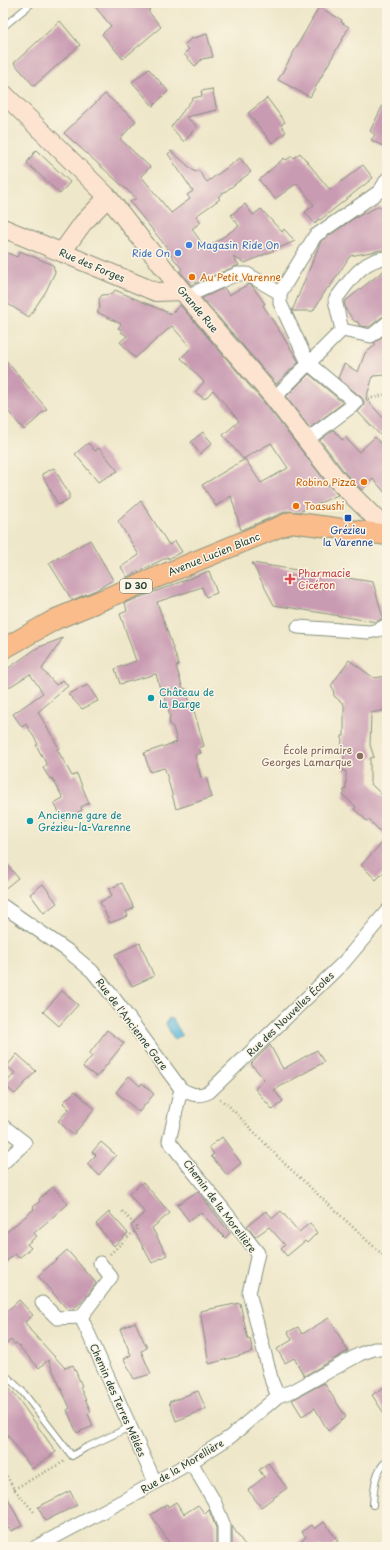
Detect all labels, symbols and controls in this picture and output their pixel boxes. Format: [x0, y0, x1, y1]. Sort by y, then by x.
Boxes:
place label: Magasin Ride On [197, 237, 279, 252]
marker: Magasin Ride On [184, 240, 194, 250]
street label: Rue des Forges [57, 244, 128, 285]
place label: Ride On [132, 245, 170, 260]
marker: Ride On [173, 248, 183, 258]
place label: Au Petit Varenne [200, 269, 281, 284]
marker: Au Petit Varenne [187, 272, 197, 282]
street label: Grande Rue [174, 282, 223, 336]
place label: Robino Pizza [296, 474, 357, 489]
marker: Robino Pizza [359, 477, 369, 487]
place label: Toasushi [304, 498, 345, 513]
marker: Toasushi [291, 501, 301, 511]
marker: Grézieu la Varenne [343, 513, 353, 523]
place label: Grézieu la Varenne [323, 522, 374, 549]
street label: Avenue Lucien Blanc [166, 528, 262, 579]
place label: Pharmacie Cicéron [298, 565, 350, 592]
marker: Pharmacie Cicéron [285, 574, 295, 584]
road number: D 30 [120, 579, 152, 593]
place label: Château de la Barge [159, 684, 215, 711]
marker: Château de la Barge [146, 693, 156, 703]
place label: École primaire Georges Lamarque [262, 742, 353, 769]
marker: École primaire Georges Lamarque [355, 751, 365, 761]
place label: Ancienne gare de Grézieu-la-Varenne [38, 807, 131, 834]
marker: Ancienne gare de Grézieu-la-Varenne [25, 816, 35, 826]
street label: Rue des Nouvelles Écoles [243, 967, 337, 1059]
street label: Rue de l'Ancienne Gare [93, 975, 172, 1073]
street label: Chemin de la Morellière [180, 1156, 261, 1256]
street label: Chemin des Terres Mêlées [87, 1341, 150, 1459]
street label: Rue de la Morellière [137, 1435, 226, 1496]

